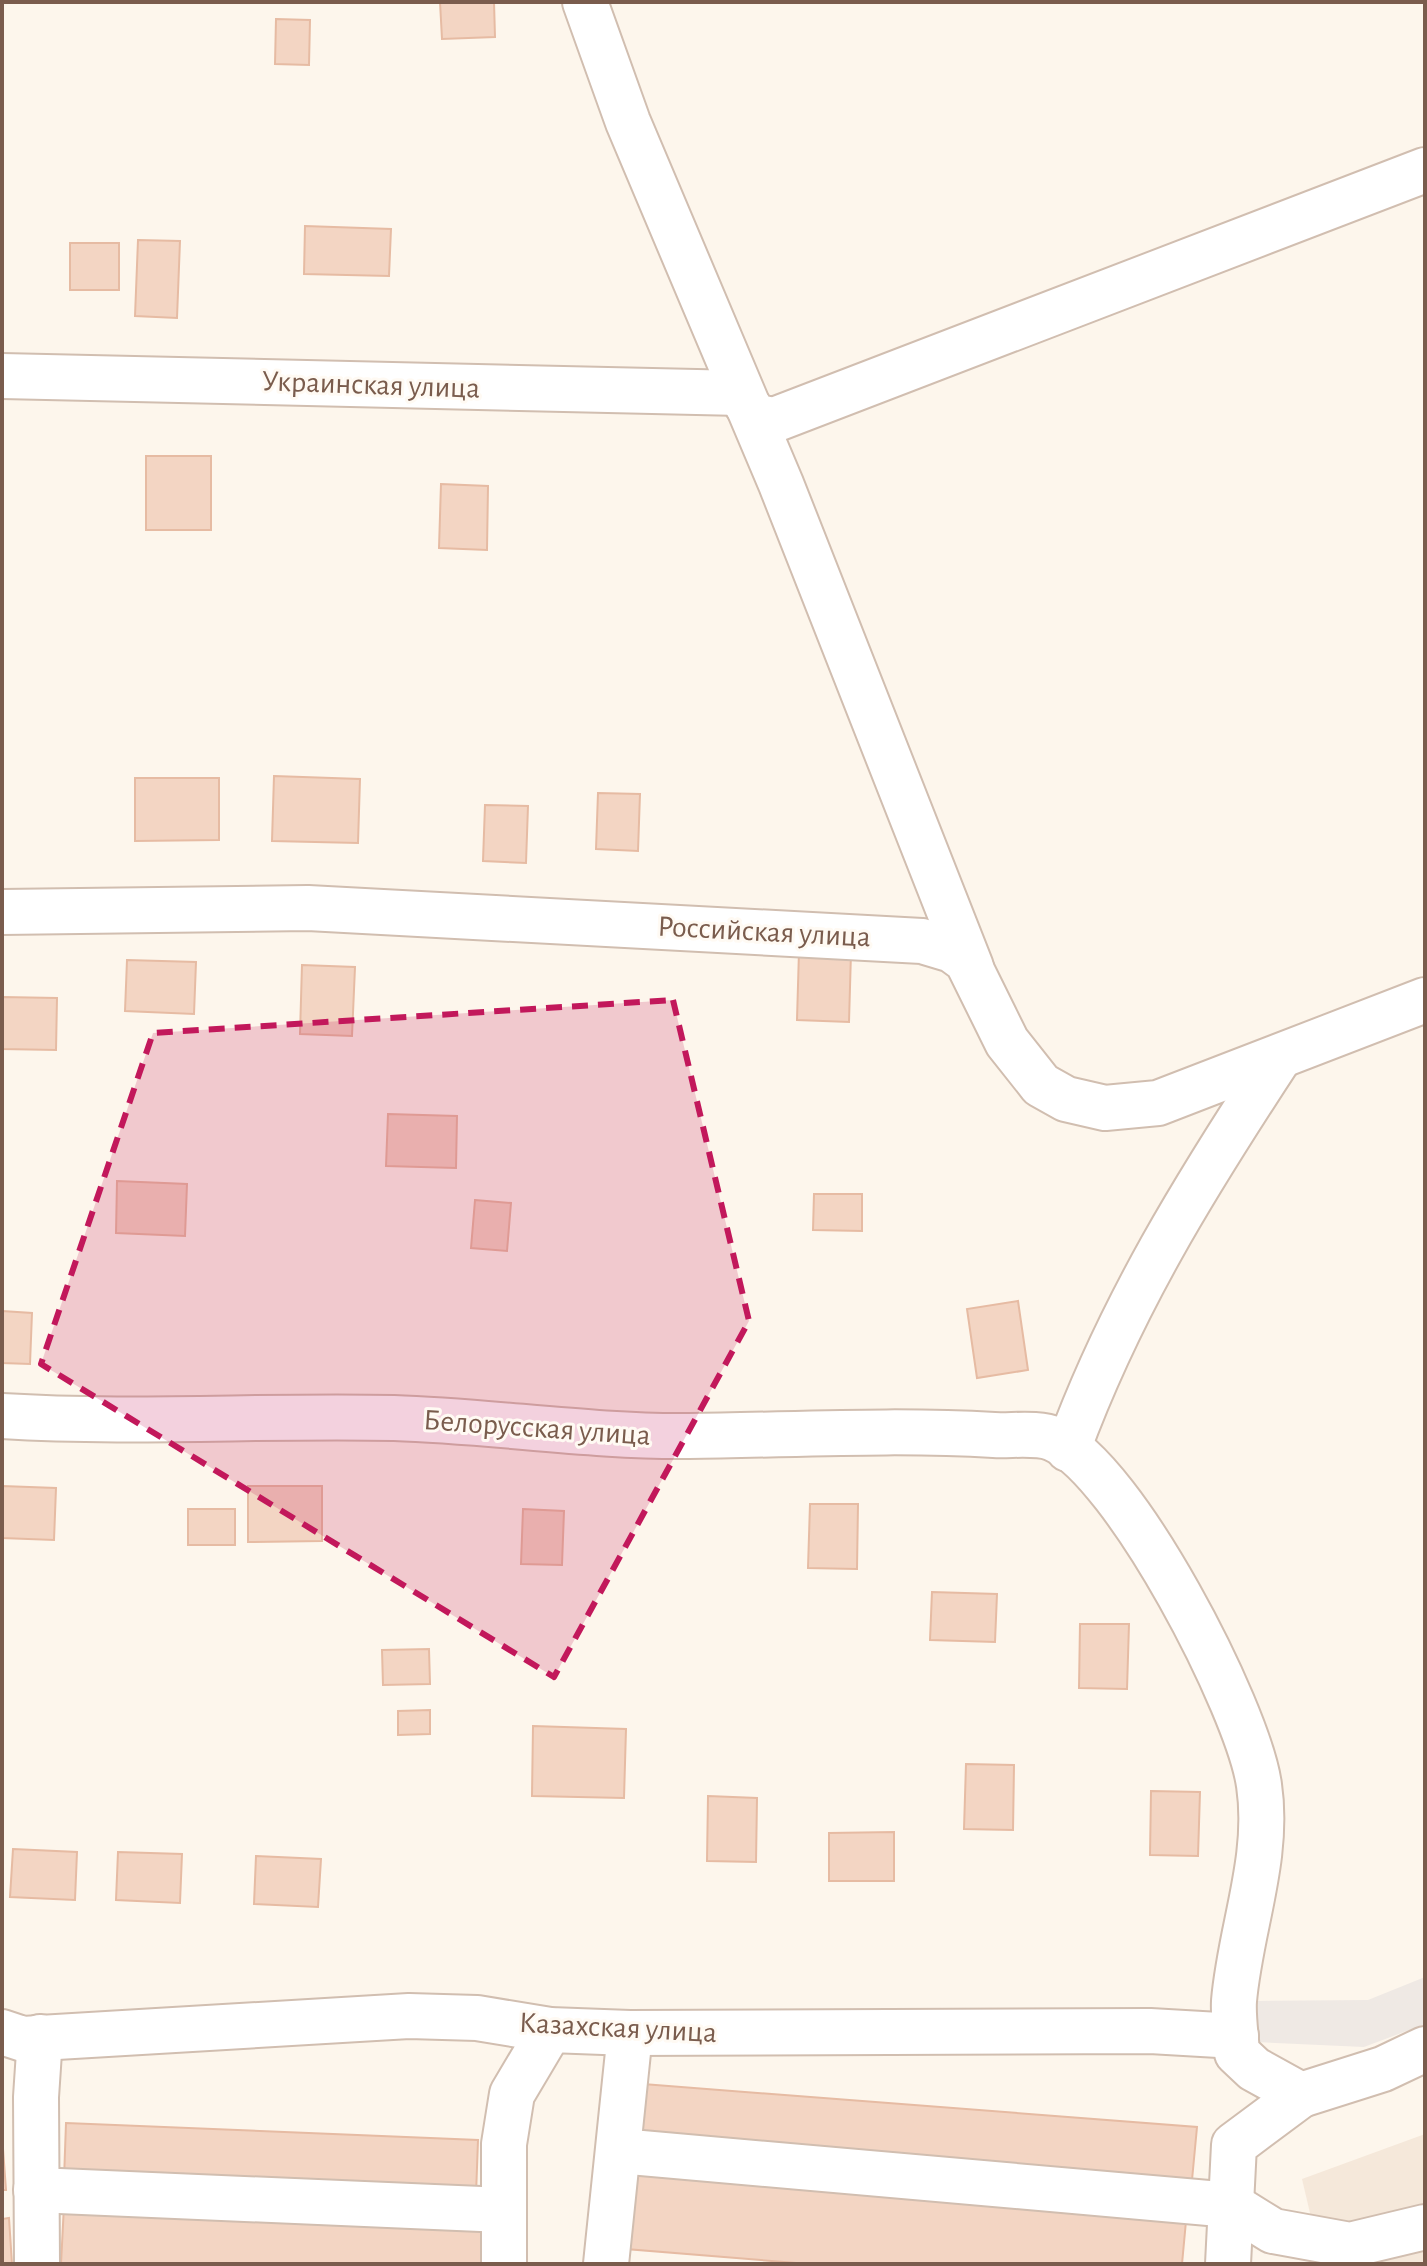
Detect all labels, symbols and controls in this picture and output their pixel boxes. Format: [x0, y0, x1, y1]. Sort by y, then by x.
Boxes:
street label: Украинская улица [261, 366, 481, 404]
street label: Российская улица [657, 911, 871, 953]
street label: Белорусская улица [422, 1405, 652, 1451]
street label: Казахская улица [518, 2008, 718, 2048]

